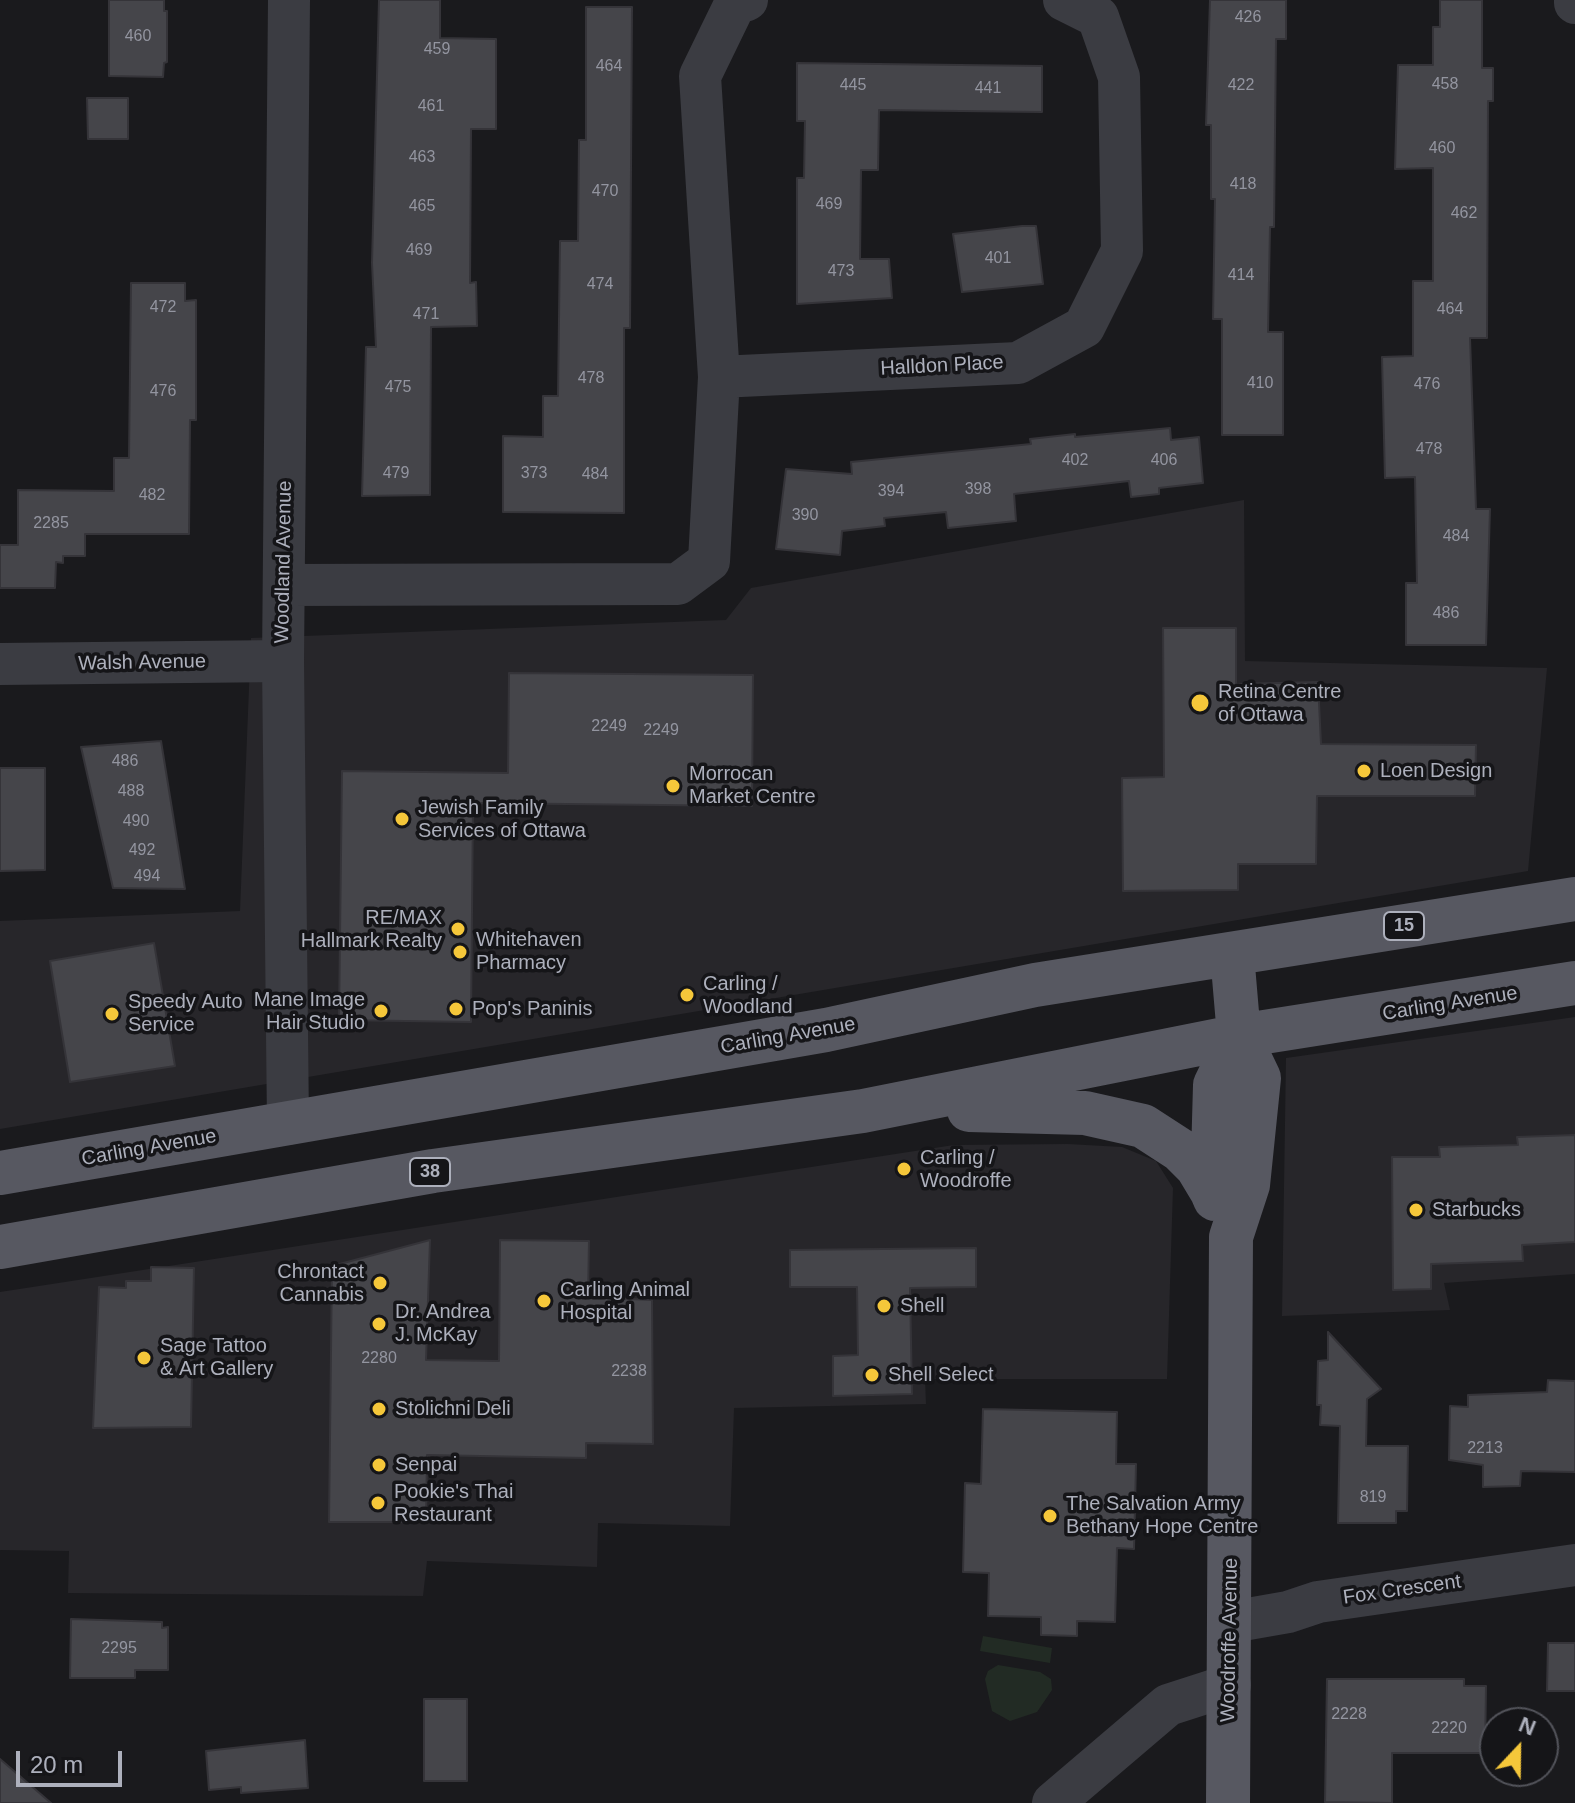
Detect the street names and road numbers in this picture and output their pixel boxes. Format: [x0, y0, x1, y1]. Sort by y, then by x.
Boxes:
street label: Halldon Place [880, 351, 1004, 381]
street label: Woodland Avenue [271, 480, 297, 644]
street label: Walsh Avenue [78, 650, 206, 676]
road number: 15 [1384, 912, 1424, 940]
street label: Carling Avenue [1381, 981, 1519, 1027]
street label: Carling Avenue [719, 1012, 857, 1060]
street label: Carling Avenue [80, 1124, 218, 1172]
road number: 38 [410, 1158, 450, 1186]
street label: Woodroffe Avenue [1217, 1558, 1243, 1722]
street label: Fox Crescent [1341, 1570, 1463, 1610]

